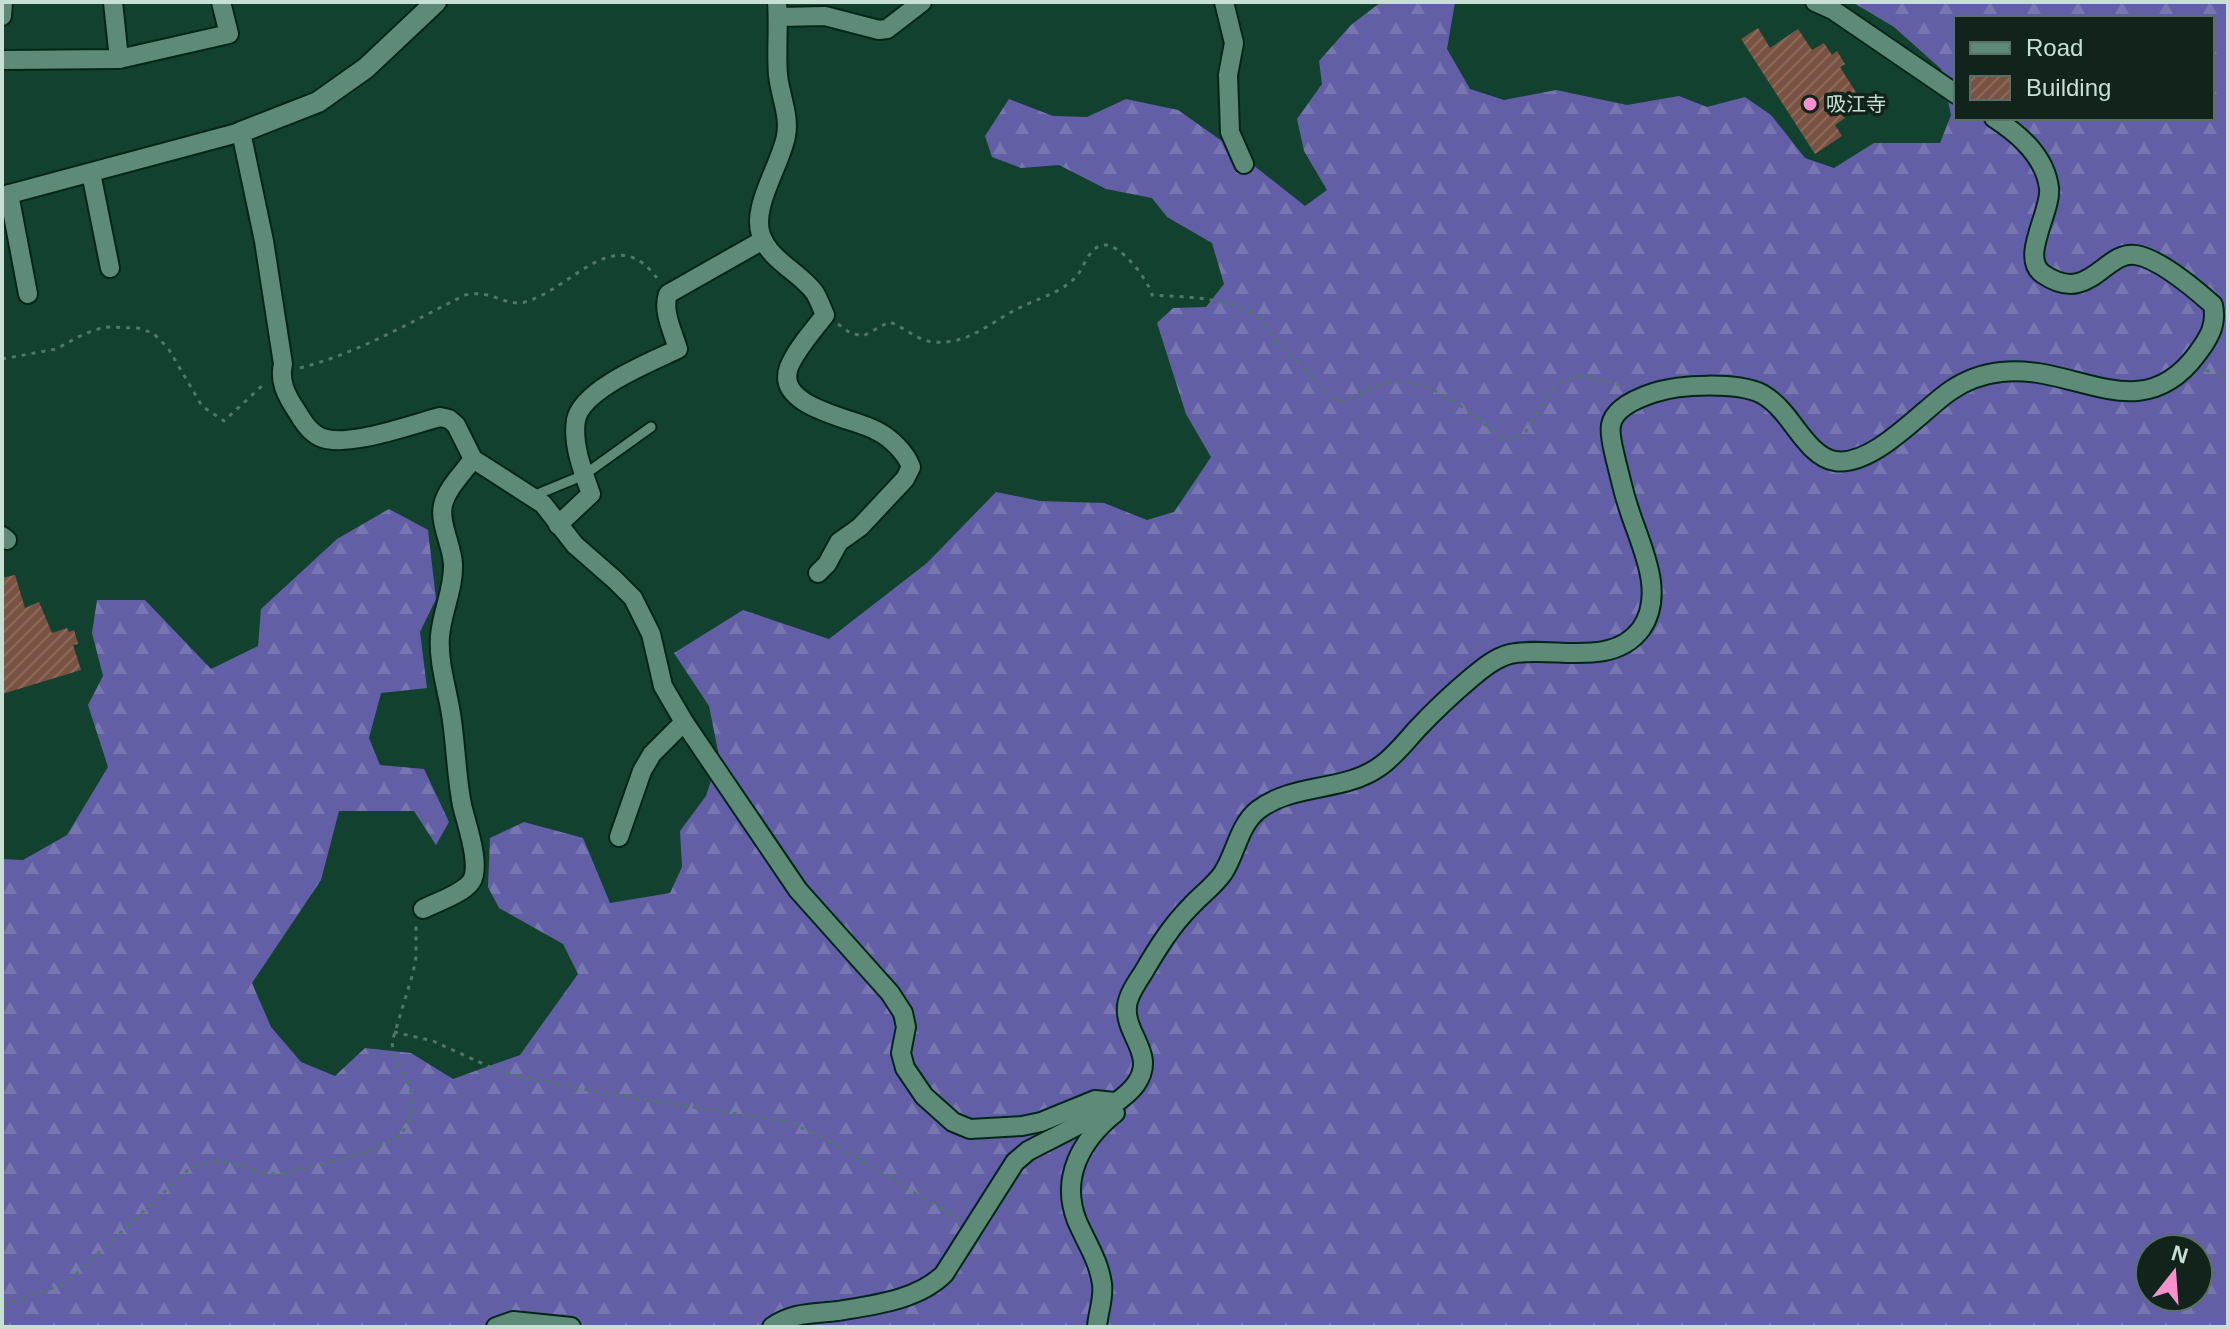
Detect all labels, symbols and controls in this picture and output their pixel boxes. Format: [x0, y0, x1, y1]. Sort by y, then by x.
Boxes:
legend [1954, 16, 2214, 120]
text: Road [2026, 34, 2083, 61]
text: Building [2026, 74, 2111, 101]
place label: 吸江寺 [1826, 93, 1886, 115]
marker: 吸江寺 [1801, 95, 1819, 113]
north arrow [2134, 1233, 2214, 1313]
text: N [2168, 1240, 2191, 1269]

